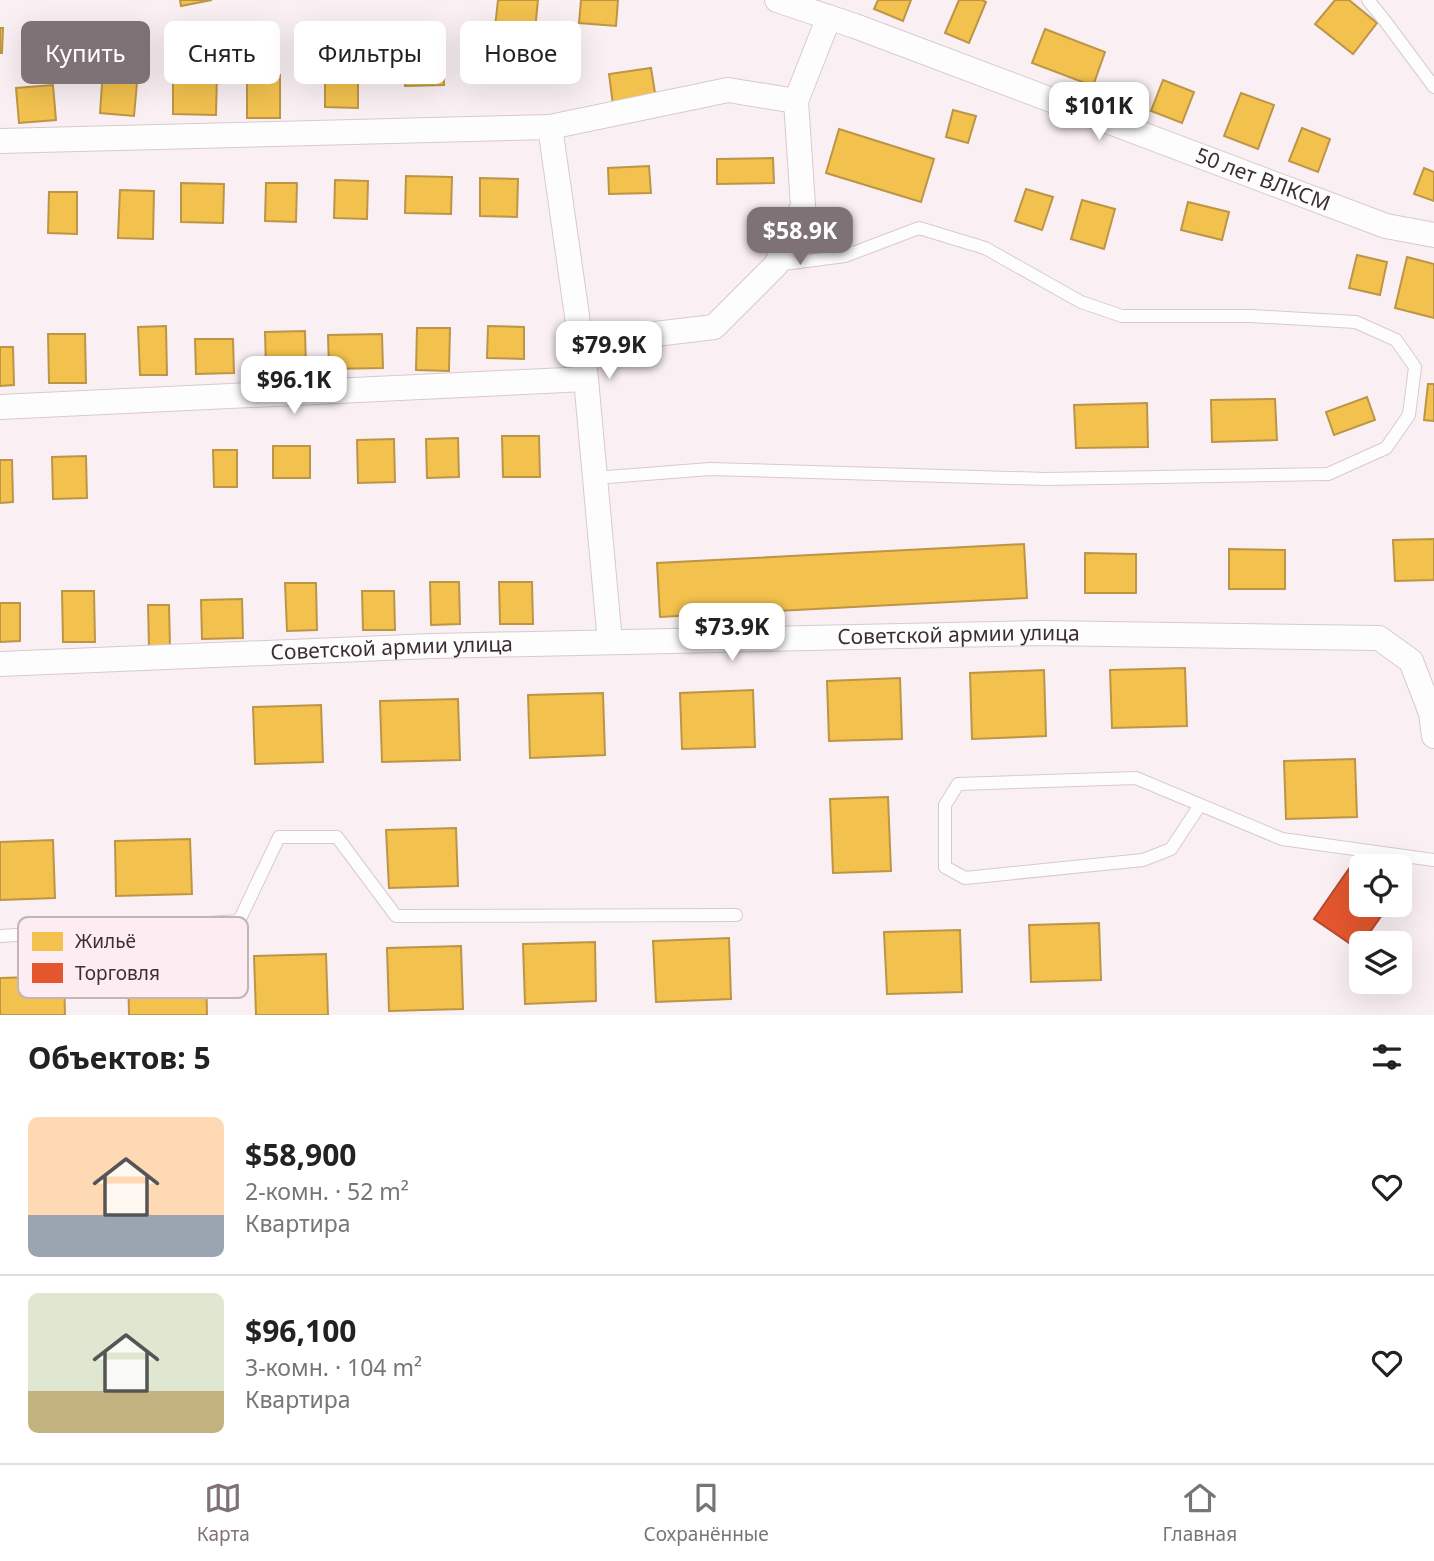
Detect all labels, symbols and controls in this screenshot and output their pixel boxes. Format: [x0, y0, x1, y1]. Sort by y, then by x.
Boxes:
chip: Купить [21, 21, 150, 84]
chip: Снять [164, 21, 280, 84]
chip: Фильтры [294, 21, 446, 84]
chip: Новое [460, 21, 581, 84]
pin: $101K [1050, 82, 1148, 142]
text: $101K [1065, 89, 1133, 121]
street label: 50 лет ВЛКСМ [1192, 141, 1335, 217]
pin: $58.9K [743, 208, 857, 267]
text: $58.9K [763, 214, 837, 246]
pin: $79.9K [552, 322, 666, 381]
text: $79.9K [572, 328, 646, 360]
pin: $96.1K [237, 356, 351, 416]
text: $96.1K [257, 363, 331, 395]
pin: $73.9K [675, 604, 789, 663]
text: $73.9K [695, 610, 769, 642]
street label: Советской армии улица [837, 618, 1080, 650]
street label: Советской армии улица [270, 629, 513, 666]
map controls [1349, 854, 1412, 994]
button: locate [1349, 854, 1412, 917]
legend [18, 917, 248, 998]
text: Жильё [75, 928, 136, 954]
button: layers [1349, 931, 1412, 994]
text: Торговля [75, 960, 160, 986]
text: Объектов: 5 [28, 1037, 211, 1078]
icon: filters [1368, 1038, 1406, 1076]
text: $58,900 [245, 1134, 357, 1175]
icon: home [84, 1145, 168, 1229]
icon: heart [1368, 1168, 1406, 1206]
text: 2-комн. · 52 m² [245, 1175, 409, 1207]
text: Квартира [245, 1207, 351, 1239]
text: $96,100 [245, 1310, 357, 1351]
icon: home [84, 1321, 168, 1405]
icon: heart [1368, 1344, 1406, 1382]
text: 3-комн. · 104 m² [245, 1351, 422, 1383]
text: Квартира [245, 1383, 351, 1415]
tab: Карта [197, 1479, 250, 1547]
tab: Сохранённые [644, 1479, 769, 1547]
tab: Главная [1162, 1479, 1237, 1547]

